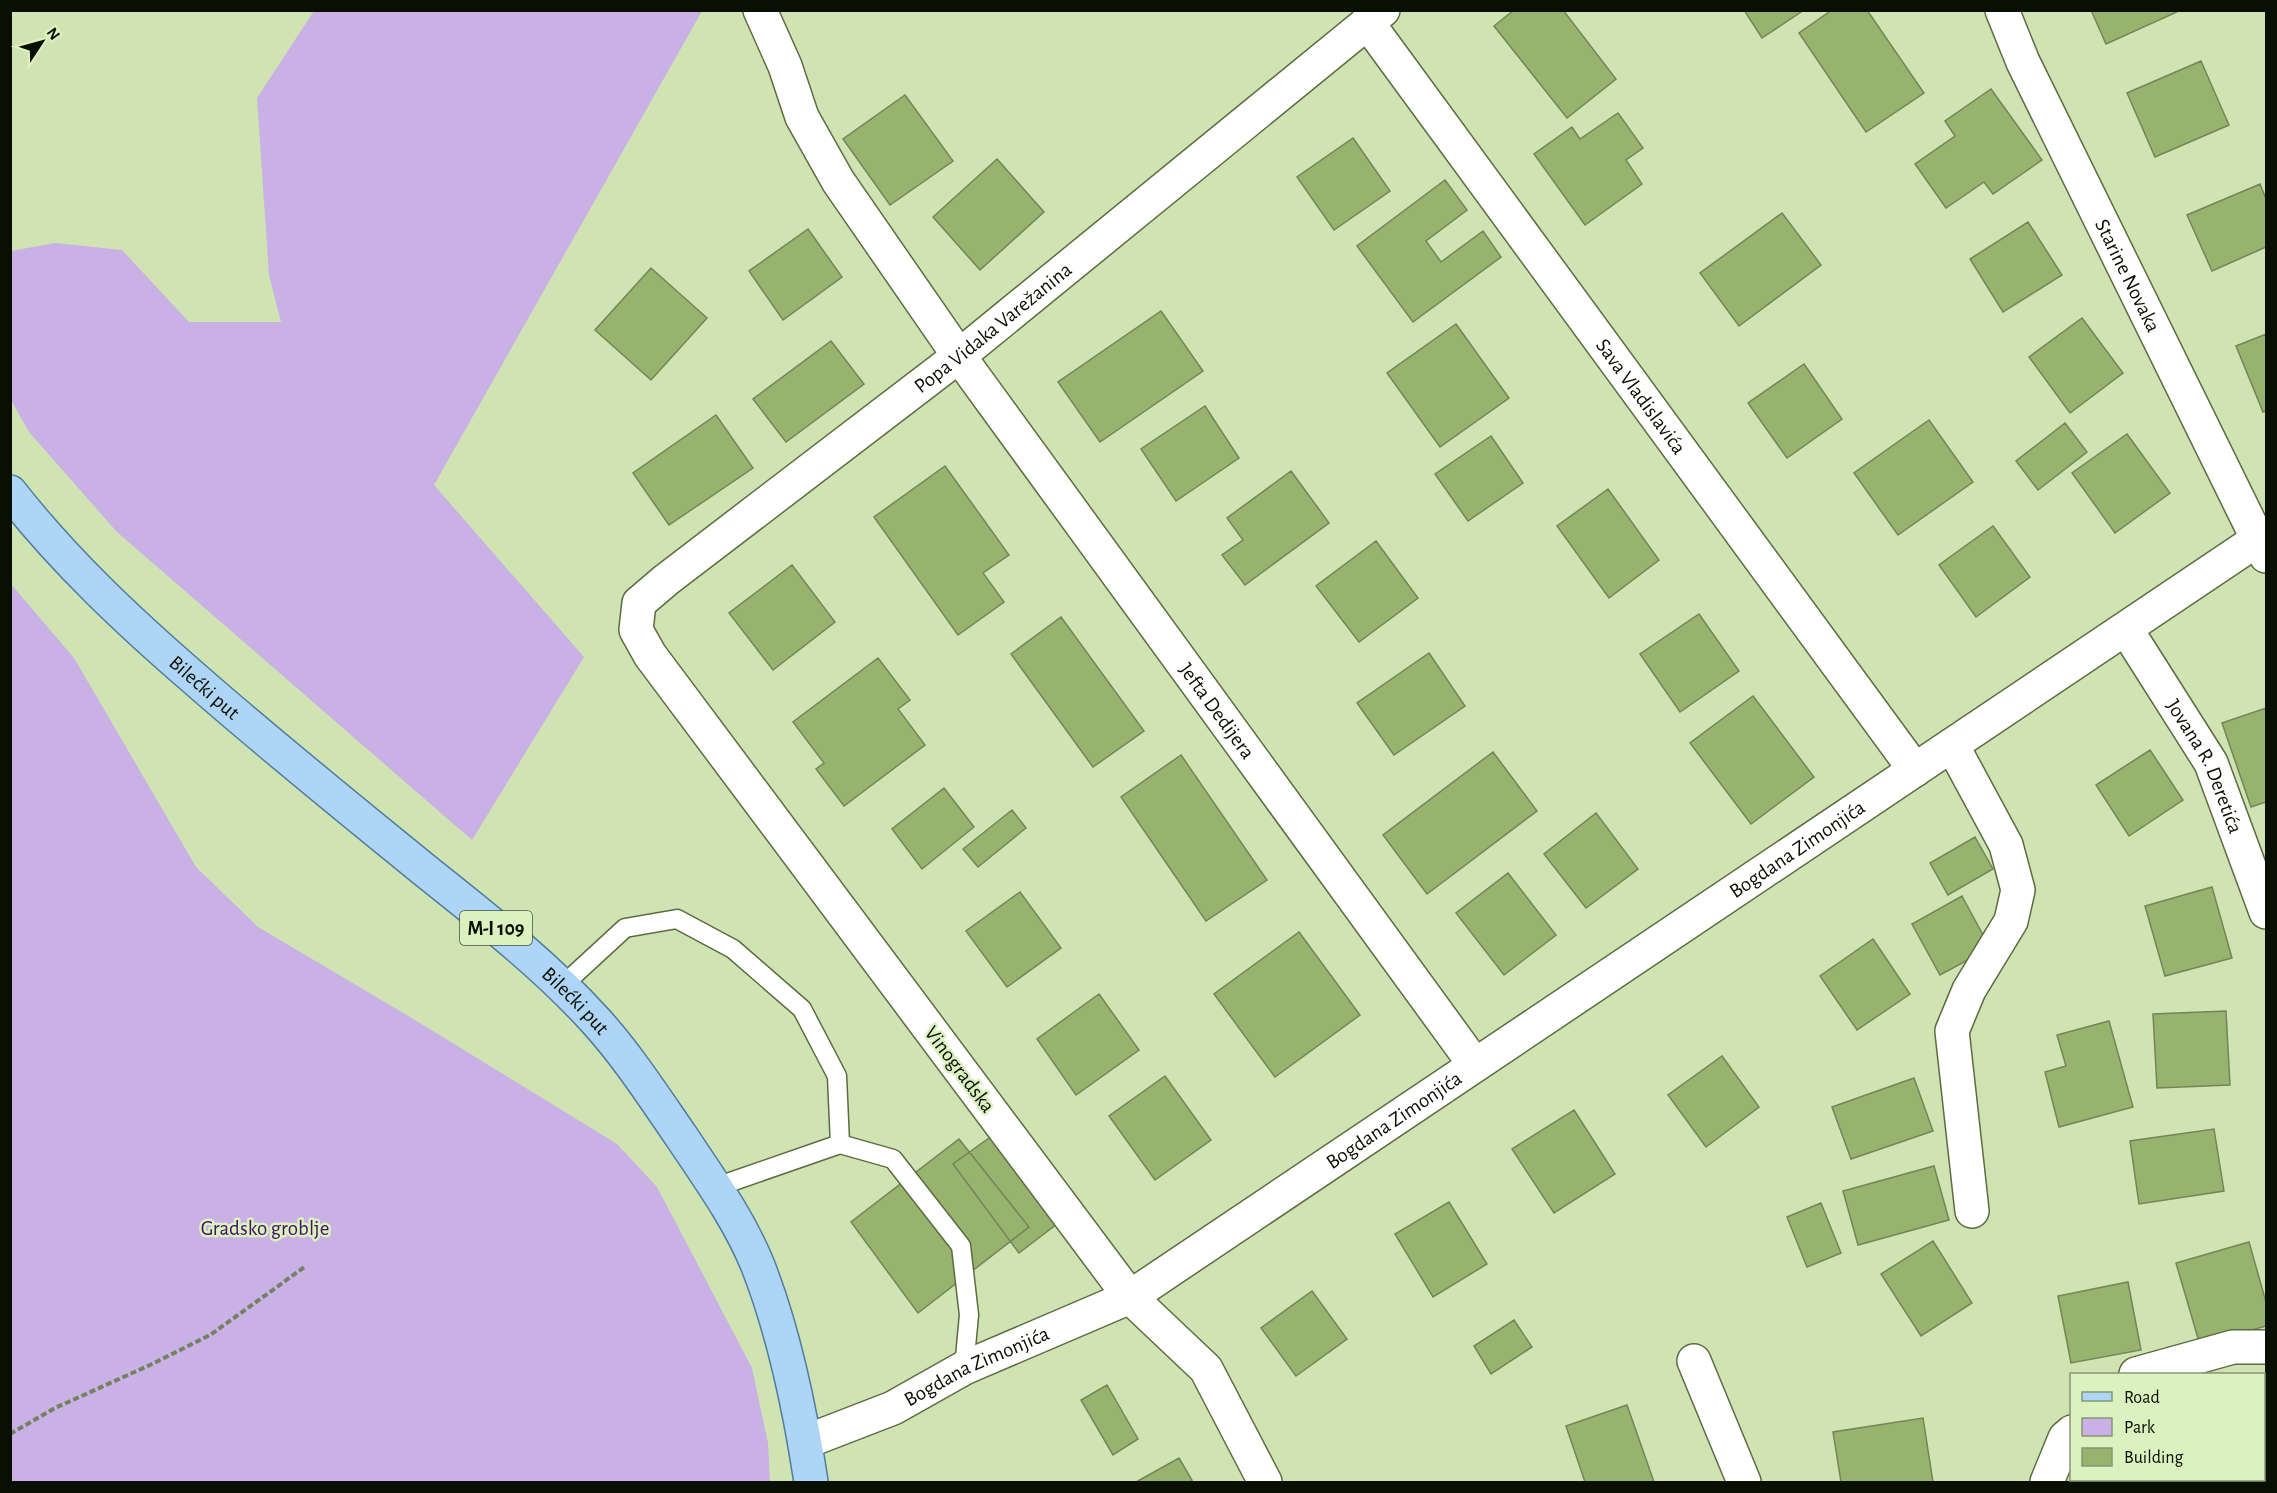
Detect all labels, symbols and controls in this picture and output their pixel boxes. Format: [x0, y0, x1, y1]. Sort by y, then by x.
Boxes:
north arrow [12, 12, 72, 72]
text: N [44, 25, 63, 43]
street label: Starine Novaka [2091, 216, 2164, 336]
street label: Popa Vidaka Varežanina [910, 258, 1076, 397]
street label: Sava Vladislavića [1592, 335, 1690, 458]
street label: Bilećki put [165, 652, 244, 724]
street label: Jefta Dedijera [1175, 659, 1259, 763]
street label: Jovana R. Deretića [2162, 696, 2246, 836]
street label: Bogdana Zimonjića [1726, 796, 1869, 902]
road number: M-I 109 [460, 911, 532, 945]
street label: Bilećki put [538, 963, 613, 1039]
street label: Vinogradska [921, 1022, 999, 1117]
street label: Bogdana Zimonjića [1322, 1067, 1466, 1173]
park label: Gradsko groblje [201, 1218, 329, 1239]
street label: Bogdana Zimonjića [901, 1323, 1053, 1410]
legend [2070, 1373, 2265, 1481]
text: Road [2124, 1389, 2160, 1407]
text: Park [2124, 1419, 2156, 1437]
text: Building [2124, 1449, 2184, 1467]

